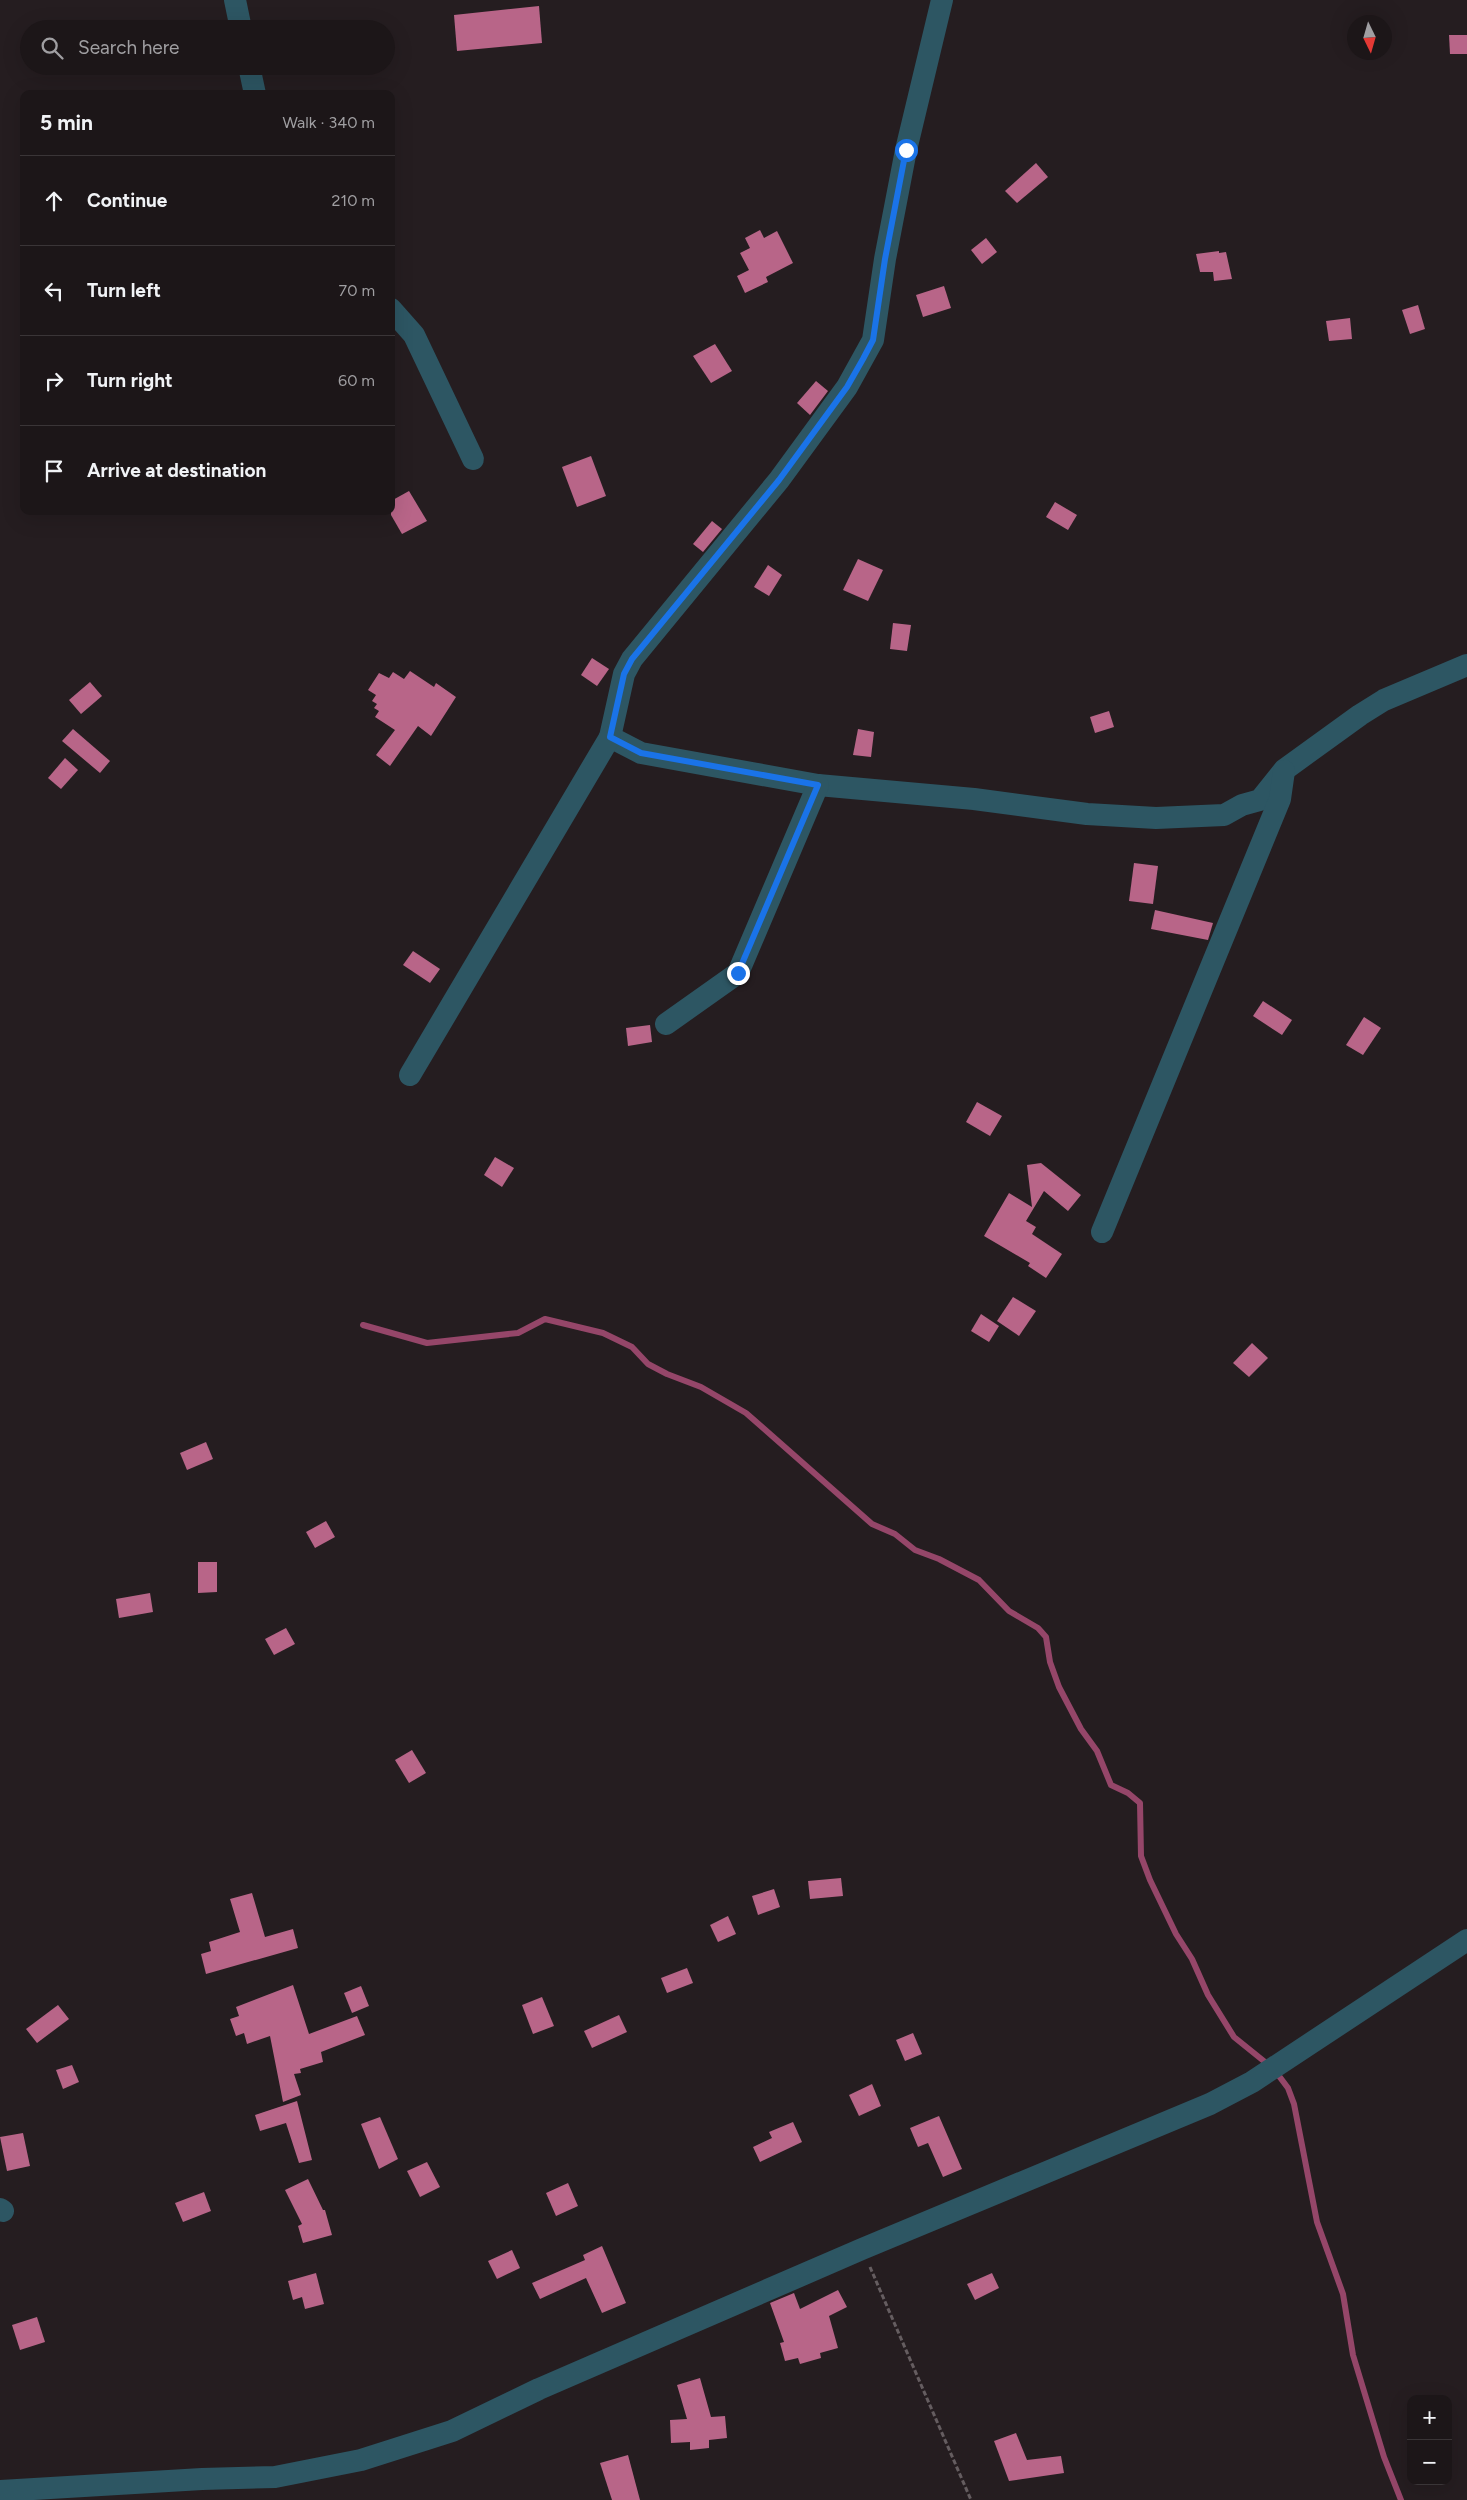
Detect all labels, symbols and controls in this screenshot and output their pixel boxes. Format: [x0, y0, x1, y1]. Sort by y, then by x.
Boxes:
north arrow [1347, 15, 1392, 60]
search box [20, 20, 395, 75]
icon: search [38, 34, 66, 62]
text: Search here [78, 36, 180, 59]
text: 5 min [40, 110, 93, 135]
text: Walk · 340 m [282, 113, 375, 132]
route start [895, 139, 918, 162]
icon: ahead [40, 187, 68, 215]
text: Continue [87, 189, 167, 212]
text: 210 m [332, 191, 375, 210]
icon: left [40, 277, 68, 305]
text: Turn left [87, 279, 161, 302]
text: 70 m [339, 281, 375, 300]
icon: right [40, 367, 68, 395]
text: Turn right [87, 369, 173, 392]
text: 60 m [338, 371, 375, 390]
icon: arrive [40, 457, 68, 485]
text: Arrive at destination [87, 459, 266, 482]
route end [727, 962, 750, 985]
map controls [1407, 2395, 1452, 2485]
button: + [1407, 2395, 1452, 2440]
button: − [1407, 2440, 1452, 2485]

